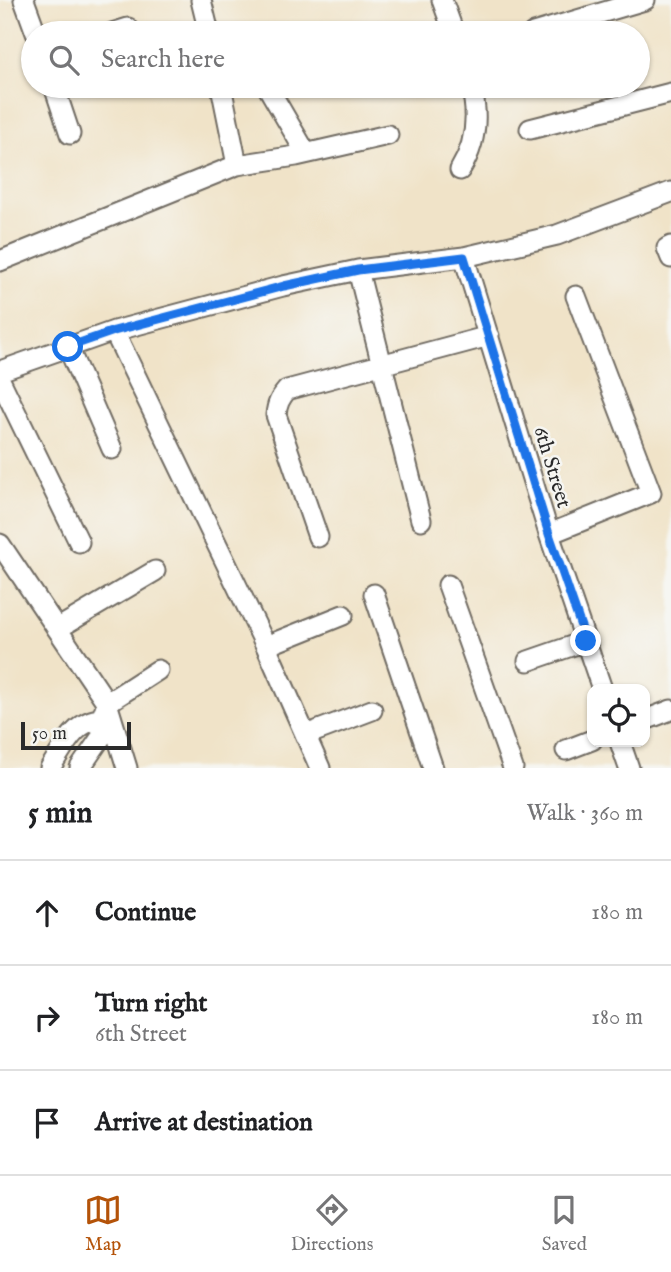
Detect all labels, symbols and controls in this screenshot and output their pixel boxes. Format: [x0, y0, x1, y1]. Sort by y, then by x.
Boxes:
search box [21, 21, 650, 98]
icon: search [45, 41, 83, 79]
text: Search here [101, 43, 225, 76]
route start [52, 331, 83, 362]
street label: 6th Street [526, 423, 577, 512]
route end [570, 625, 601, 656]
map controls [587, 684, 650, 747]
button: locate [587, 684, 650, 747]
scale bar [21, 719, 131, 751]
text: 50 m [32, 722, 67, 746]
text: 5 min [28, 795, 93, 833]
text: Walk · 360 m [526, 799, 643, 828]
icon: ahead [28, 894, 66, 932]
text: Continue [95, 896, 196, 929]
text: 180 m [591, 898, 643, 927]
text: Turn right [95, 987, 208, 1020]
icon: right [28, 999, 66, 1037]
text: 180 m [591, 1003, 643, 1032]
text: 6th Street [95, 1020, 187, 1049]
icon: arrive [28, 1104, 66, 1142]
text: Arrive at destination [95, 1106, 313, 1139]
tab: Map [84, 1191, 122, 1257]
tab: Directions [291, 1191, 373, 1257]
tab: Saved [542, 1191, 587, 1257]

